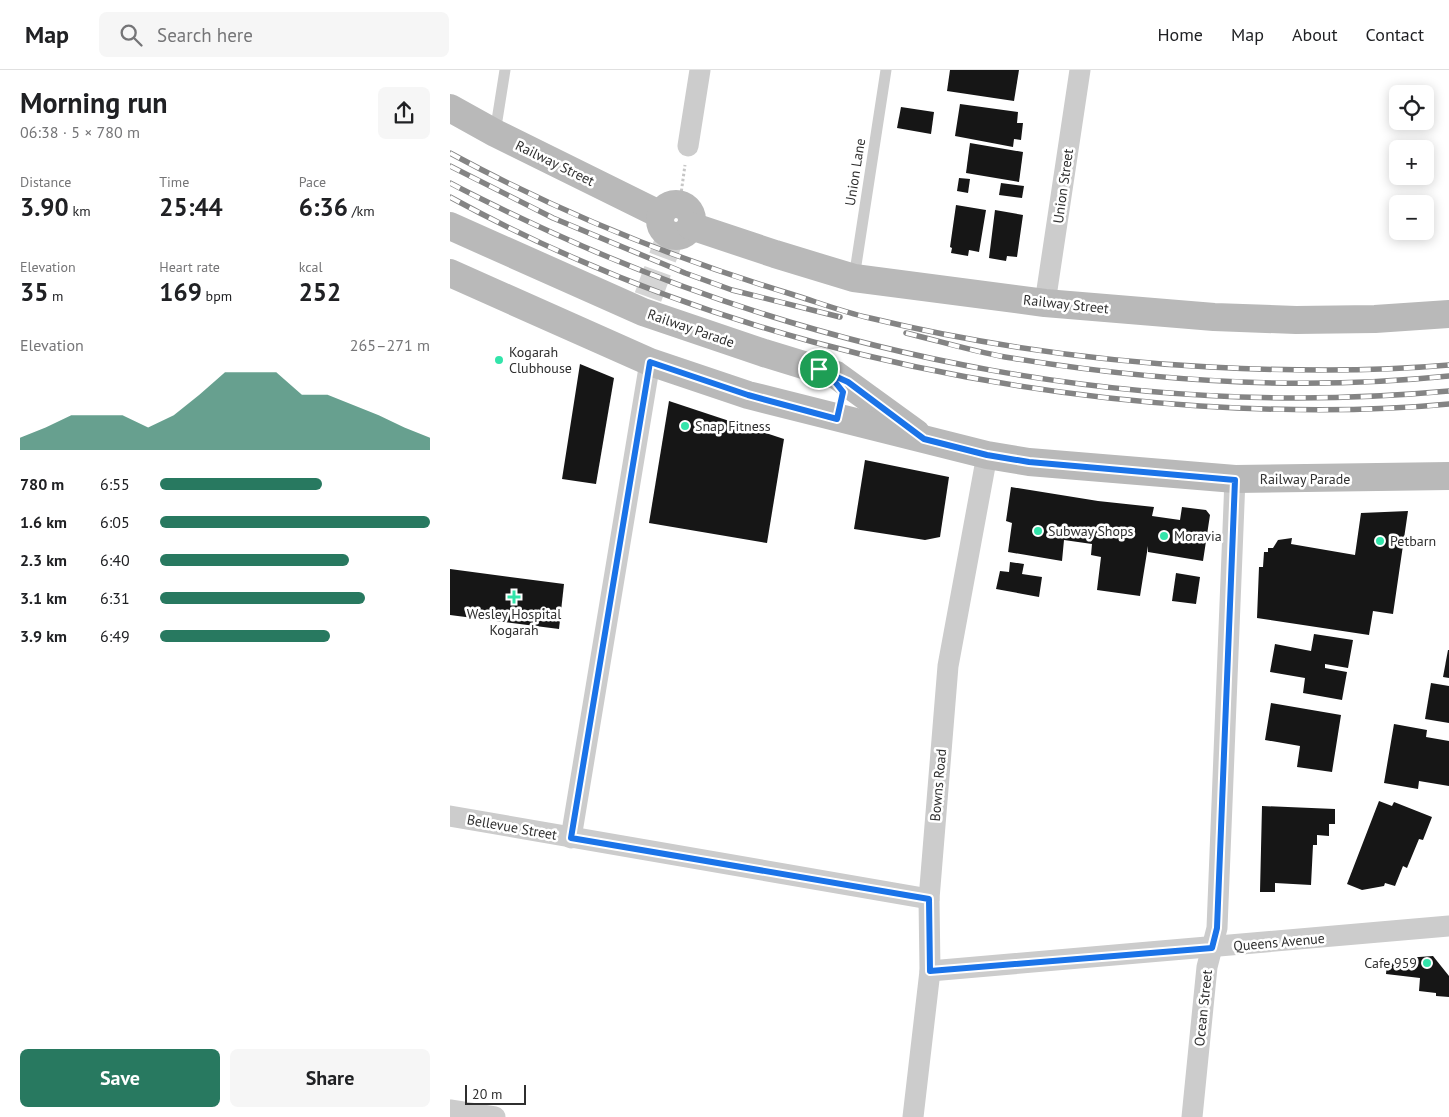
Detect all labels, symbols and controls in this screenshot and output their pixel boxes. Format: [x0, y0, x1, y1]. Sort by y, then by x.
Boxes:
search box [99, 12, 449, 57]
text: Map [25, 19, 69, 50]
icon: search [117, 21, 145, 49]
text: Search here [157, 23, 253, 47]
text: Home [1157, 23, 1203, 46]
text: Map [1231, 23, 1264, 46]
text: About [1292, 23, 1338, 46]
text: Contact [1366, 23, 1424, 46]
text: Morning run [20, 84, 168, 121]
map controls [1389, 85, 1434, 240]
button: locate [1389, 85, 1434, 130]
button: share [378, 87, 430, 139]
text: 06:38 · 5 × 780 m [20, 122, 140, 142]
street label: Railway Street [513, 136, 598, 190]
street label: Union Lane [841, 137, 869, 207]
button: + [1389, 140, 1434, 185]
street label: Union Street [1049, 147, 1077, 224]
text: Distance [20, 173, 71, 191]
text: Time [159, 173, 189, 191]
text: Pace [299, 173, 326, 191]
text: 3.90 [20, 191, 69, 223]
text: 25:44 [159, 191, 223, 223]
text: 6:36 [299, 191, 348, 223]
button: − [1389, 195, 1434, 240]
text: km [69, 202, 91, 220]
text: /km [348, 202, 375, 220]
text: Elevation [20, 258, 76, 276]
text: Heart rate [159, 258, 220, 276]
text: kcal [299, 258, 323, 276]
text: 35 [20, 276, 48, 308]
text: 169 [159, 276, 202, 308]
text: 252 [299, 276, 341, 308]
text: m [48, 287, 63, 305]
text: bpm [202, 287, 232, 305]
street label: Railway Street [1022, 291, 1110, 317]
street label: Railway Parade [645, 305, 737, 351]
text: Elevation [20, 335, 84, 355]
text: 265–271 m [350, 335, 430, 355]
place label: Kogarah Clubhouse [509, 343, 572, 377]
pin [798, 348, 840, 390]
marker: Kogarah Clubhouse [493, 354, 505, 366]
icon: arrive [805, 355, 833, 383]
place label: Snap Fitness [695, 417, 771, 435]
marker: Snap Fitness [679, 420, 691, 432]
street label: Railway Parade [1260, 470, 1350, 488]
text: 780 m [20, 474, 64, 494]
text: 6:55 [100, 474, 130, 494]
text: 1.6 km [20, 512, 67, 532]
text: 6:05 [100, 512, 130, 532]
place label: Subway Shops [1048, 522, 1134, 540]
marker: Subway Shops [1032, 525, 1044, 537]
place label: Moravia [1174, 527, 1222, 545]
marker: Moravia [1158, 530, 1170, 542]
place label: Petbarn [1390, 532, 1436, 550]
marker: Petbarn [1374, 535, 1386, 547]
text: 2.3 km [20, 550, 67, 570]
text: 6:40 [100, 550, 130, 570]
text: 3.1 km [20, 588, 67, 608]
text: 6:31 [100, 588, 130, 608]
marker: Wesley Hospital Kogarah [507, 590, 521, 604]
place label: Wesley Hospital Kogarah [467, 605, 561, 639]
text: 3.9 km [20, 626, 67, 646]
text: 6:49 [100, 626, 130, 646]
street label: Bowns Road [926, 748, 950, 822]
street label: Bellevue Street [466, 810, 559, 844]
street label: Queens Avenue [1233, 929, 1325, 955]
place label: Cafe 959 [1364, 954, 1417, 972]
marker: Cafe 959 [1421, 957, 1433, 969]
street label: Ocean Street [1190, 969, 1216, 1047]
button: Save [20, 1049, 220, 1107]
button: Share [230, 1049, 430, 1107]
scale bar [465, 1082, 526, 1105]
text: 20 m [472, 1085, 502, 1103]

